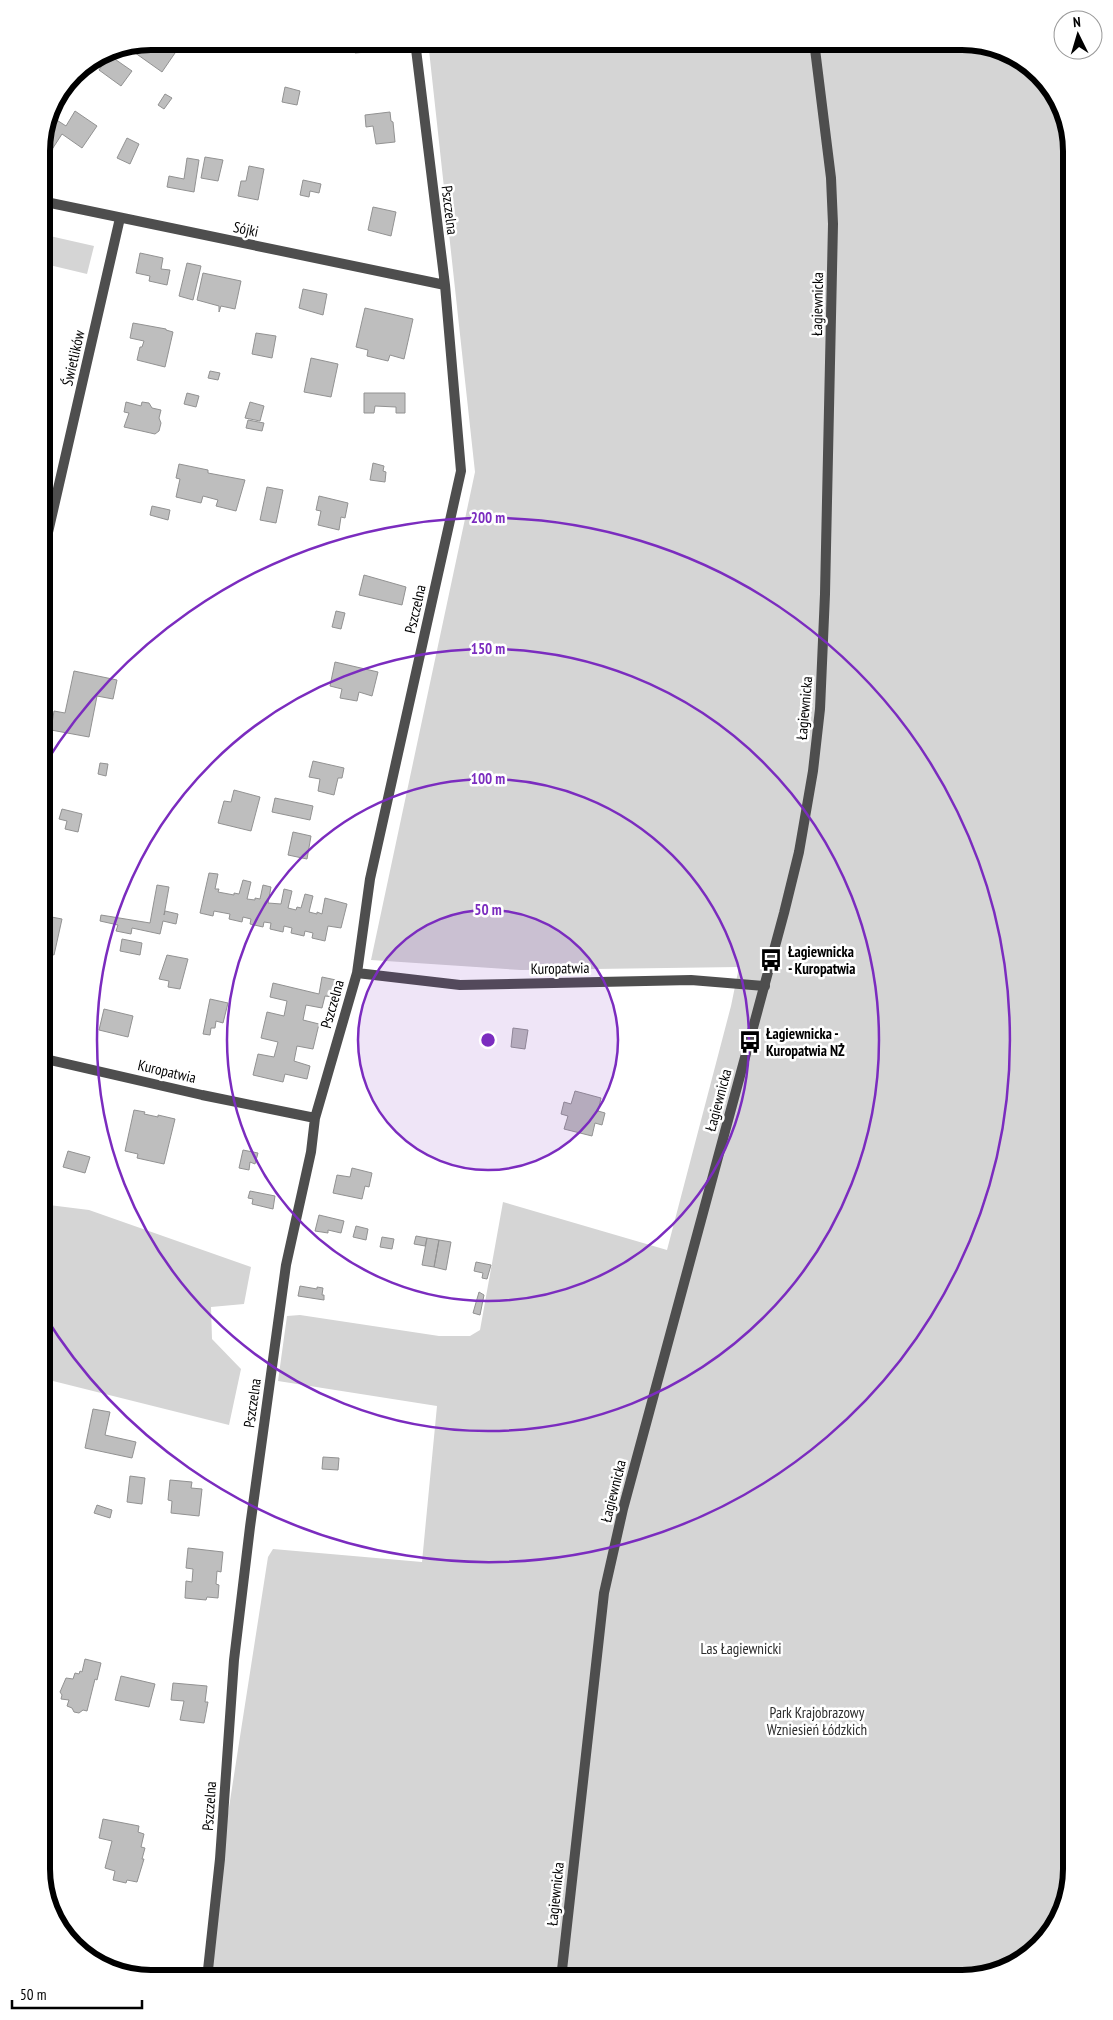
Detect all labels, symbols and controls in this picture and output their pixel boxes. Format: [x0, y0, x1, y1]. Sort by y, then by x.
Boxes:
north arrow [1053, 10, 1103, 60]
text: N [1072, 13, 1081, 31]
street label: Pszczelna [438, 184, 462, 236]
street label: Sójki [232, 217, 260, 241]
street label: Łagiewnicka [807, 272, 827, 336]
street label: Świetlików [57, 328, 89, 388]
text: 200 m [471, 508, 505, 527]
street label: Pszczelna [400, 583, 430, 635]
text: 150 m [471, 639, 505, 658]
street label: Łagiewnicka [792, 675, 816, 741]
text: 100 m [471, 769, 505, 788]
text: 50 m [474, 900, 502, 919]
place label: Łagiewnicka - Kuropatwia [788, 942, 855, 978]
bus stop icon: Łagiewnicka - Kuropatwia [758, 947, 784, 973]
street label: Kuropatwia [530, 958, 590, 978]
street label: Pszczelna [316, 978, 348, 1030]
place label: Łagiewnicka - Kuropatwia NŻ [766, 1024, 845, 1060]
bus stop icon: Łagiewnicka - Kuropatwia NŻ [737, 1029, 763, 1055]
centre of rings [479, 1031, 497, 1049]
street label: Kuropatwia [136, 1055, 198, 1087]
street label: Łagiewnicka [701, 1067, 735, 1133]
street label: Pszczelna [239, 1377, 265, 1429]
street label: Łagiewnicka [596, 1458, 630, 1524]
park label: Las Łagiewnicki [700, 1639, 782, 1658]
park label: Park Krajobrazowy Wzniesień Łódzkich [767, 1703, 867, 1739]
street label: Pszczelna [198, 1781, 220, 1831]
street label: Łagiewnicka [542, 1861, 568, 1927]
scale bar [12, 1978, 142, 2010]
text: 50 m [20, 1985, 46, 2004]

